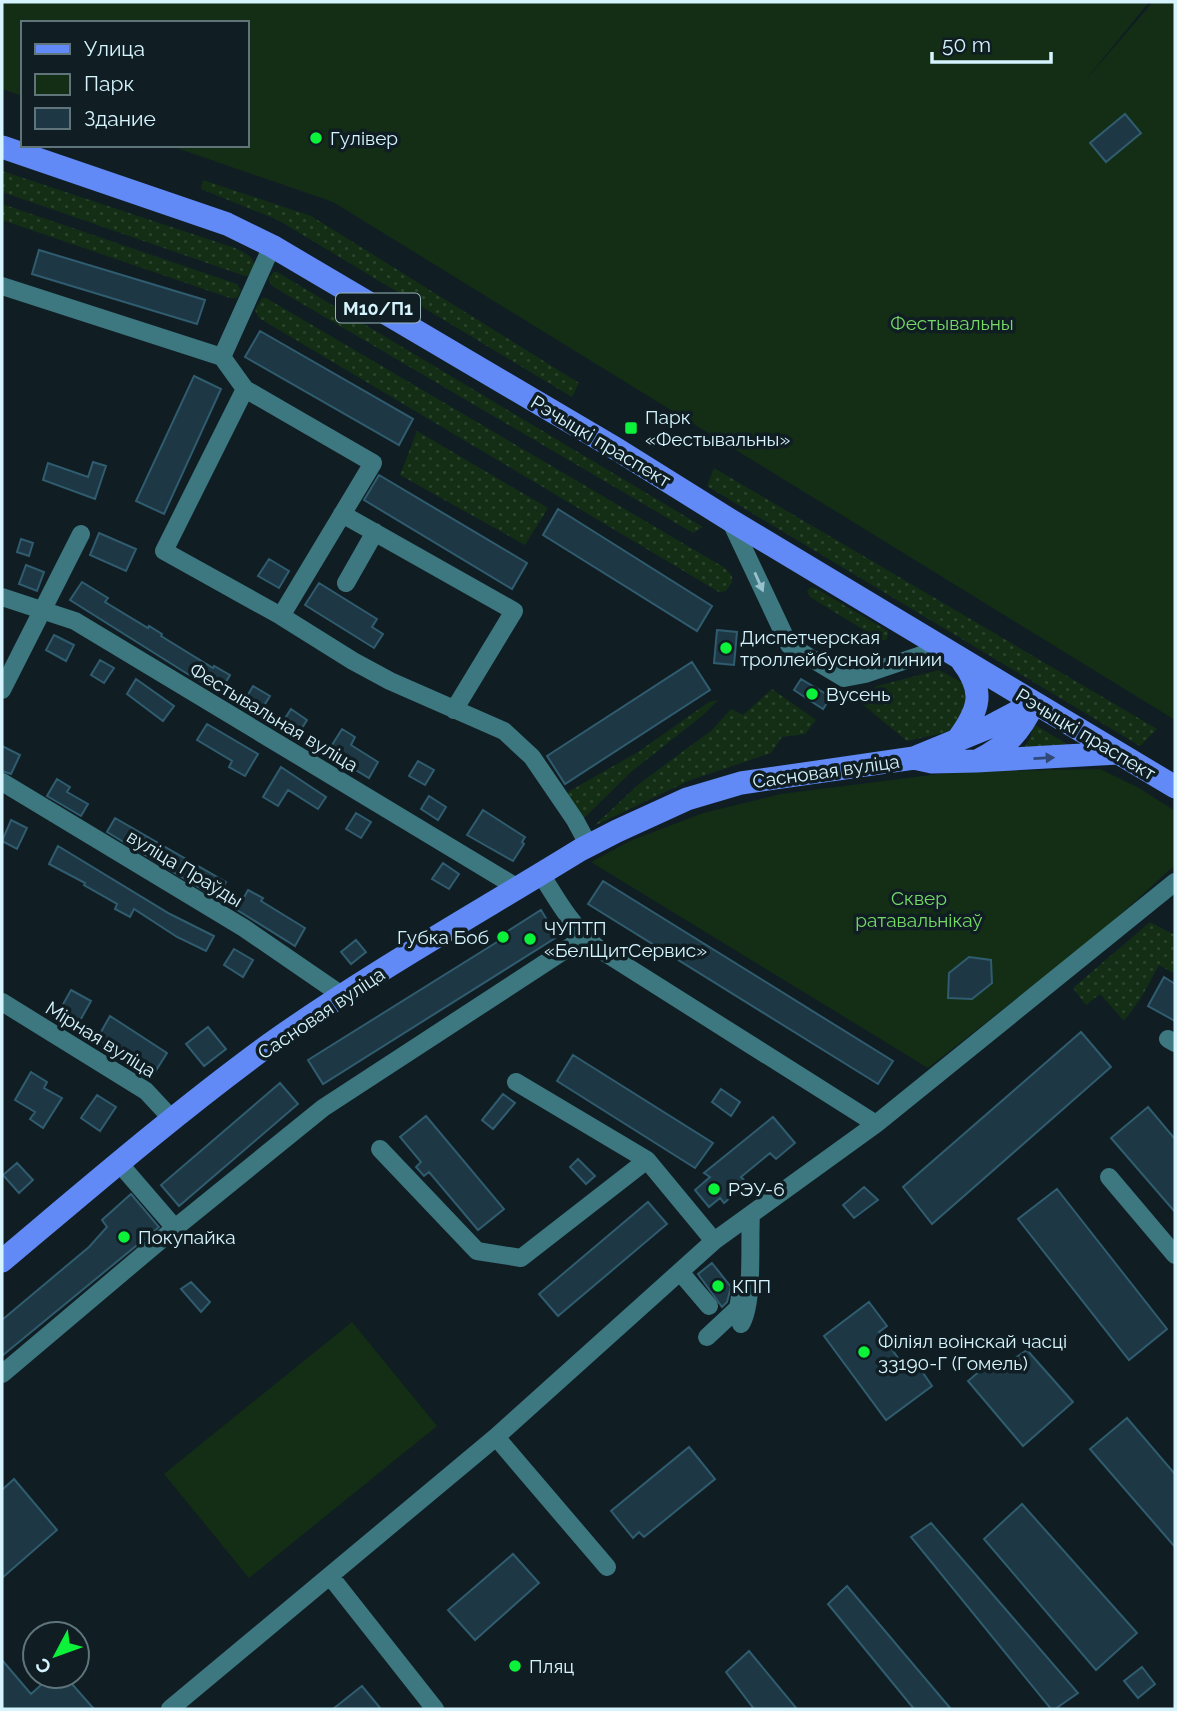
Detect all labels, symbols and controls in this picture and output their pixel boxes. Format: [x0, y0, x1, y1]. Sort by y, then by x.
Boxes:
legend [21, 21, 248, 147]
scale bar [932, 21, 1051, 65]
text: 50 m [942, 32, 991, 57]
text: Улица [84, 36, 145, 61]
text: Парк [84, 71, 134, 96]
text: Здание [84, 106, 156, 131]
place label: Гулівер [330, 127, 398, 149]
marker: Гулівер [308, 130, 324, 146]
road number: М10/П1 [336, 294, 420, 322]
park label: Фестывальны [890, 312, 1014, 334]
street label: Рэчыцкі праспект [527, 391, 675, 491]
place label: Парк «Фестывальны» [645, 406, 790, 450]
marker: Парк «Фестывальны» [623, 420, 639, 436]
one-way arrow [753, 572, 765, 592]
place label: Диспетчерская троллейбусной линии [740, 626, 942, 670]
marker: Диспетчерская троллейбусной линии [718, 640, 734, 656]
street label: Фестывальная вуліца [186, 658, 362, 776]
place label: Вусень [826, 683, 890, 705]
street label: Рэчыцкі праспект [1012, 684, 1160, 784]
marker: Вусень [804, 686, 820, 702]
street label: Сасновая вуліца [751, 750, 901, 792]
one-way arrow [1033, 752, 1055, 763]
street label: вуліца Праўды [123, 825, 247, 911]
park label: Сквер ратавальнікаў [855, 887, 983, 931]
place label: ЧУПТП «БелЩитСервис» [544, 917, 707, 961]
place label: Губка Боб [397, 926, 489, 948]
marker: Губка Боб [495, 929, 511, 945]
marker: ЧУПТП «БелЩитСервис» [522, 931, 538, 947]
street label: Сасновая вуліца [253, 962, 389, 1064]
street label: Мірная вуліца [42, 996, 160, 1082]
place label: РЭУ-6 [728, 1178, 785, 1200]
marker: РЭУ-6 [706, 1181, 722, 1197]
place label: Покупайка [138, 1226, 236, 1248]
marker: Покупайка [116, 1229, 132, 1245]
place label: КПП [732, 1275, 771, 1297]
marker: КПП [710, 1278, 726, 1294]
place label: Філіял воінскай часці 33190-Г (Гомель) [878, 1330, 1067, 1374]
marker: Філіял воінскай часці 33190-Г (Гомель) [856, 1344, 872, 1360]
north arrow [21, 1620, 91, 1690]
text: С [31, 1654, 56, 1678]
place label: Пляц [529, 1655, 574, 1677]
marker: Пляц [507, 1658, 523, 1674]

